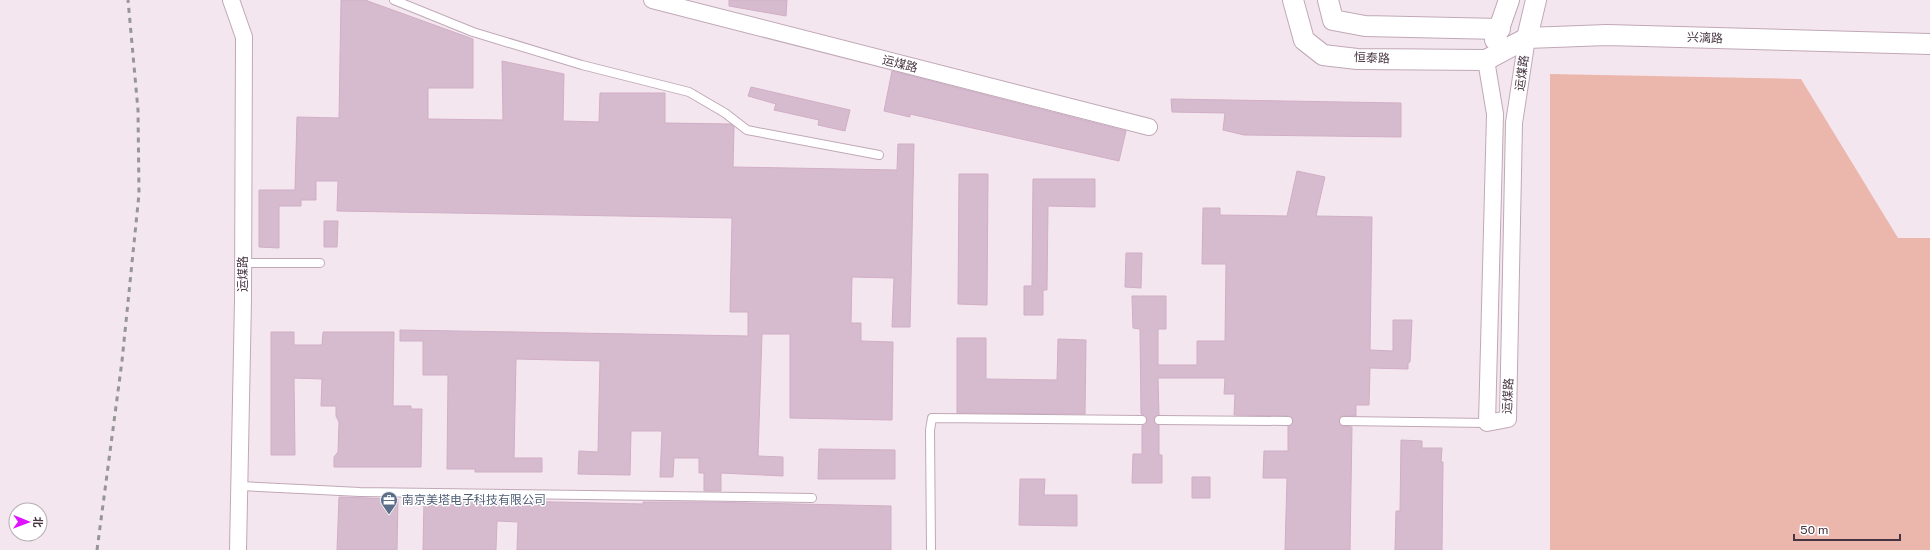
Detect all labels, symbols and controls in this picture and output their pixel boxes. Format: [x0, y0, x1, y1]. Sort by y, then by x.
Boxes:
street label: 兴漓路 [1687, 30, 1723, 46]
street label: 恒泰路 [1354, 50, 1390, 66]
street label: 运煤路 [881, 53, 919, 75]
street label: 运煤路 [1513, 54, 1531, 92]
street label: 运煤路 [236, 256, 250, 292]
street label: 运煤路 [1500, 378, 1516, 414]
office icon: 南京美塔电子科技有限公司 [379, 490, 399, 515]
place label: 南京美塔电子科技有限公司 [402, 493, 546, 507]
north arrow [8, 502, 48, 542]
scale bar [1794, 516, 1900, 542]
text: 北 [32, 517, 44, 528]
text: 50 m [1800, 523, 1828, 537]

